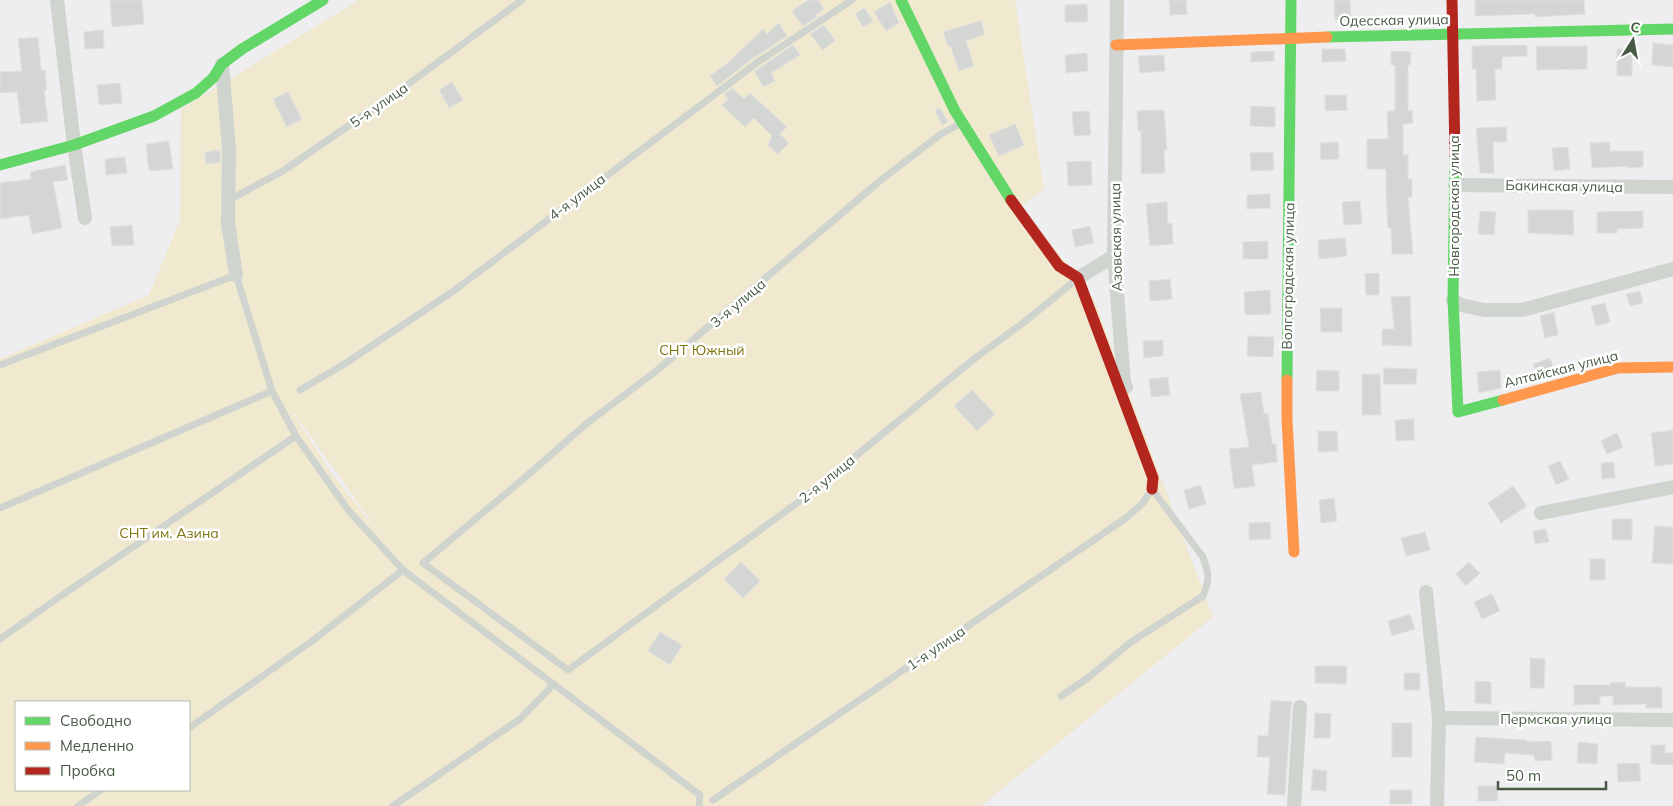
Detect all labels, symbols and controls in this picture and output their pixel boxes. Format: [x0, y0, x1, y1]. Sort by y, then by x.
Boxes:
street label: Одесская улица [1339, 10, 1449, 30]
north arrow [1608, 15, 1658, 65]
text: С [1629, 17, 1642, 37]
street label: 5-я улица [347, 79, 411, 131]
street label: Новгородская улица [1445, 135, 1463, 277]
street label: 4-я улица [545, 170, 609, 224]
street label: Бакинская улица [1505, 176, 1623, 196]
street label: Азовская улица [1106, 183, 1126, 291]
street label: Волгоградская улица [1278, 202, 1298, 350]
street label: 3-я улица [707, 275, 769, 331]
park label: СНТ Южный [659, 341, 745, 359]
street label: Алтайская улица [1502, 346, 1620, 392]
street label: 2-я улица [795, 451, 859, 507]
park label: СНТ им. Азина [119, 524, 219, 542]
street label: 1-я улица [903, 622, 969, 674]
legend [15, 701, 190, 791]
street label: Пермская улица [1500, 710, 1612, 728]
text: Свободно [60, 711, 132, 730]
text: Медленно [60, 736, 134, 755]
scale bar [1498, 758, 1606, 790]
text: Пробка [60, 761, 115, 780]
text: 50 m [1506, 766, 1541, 785]

